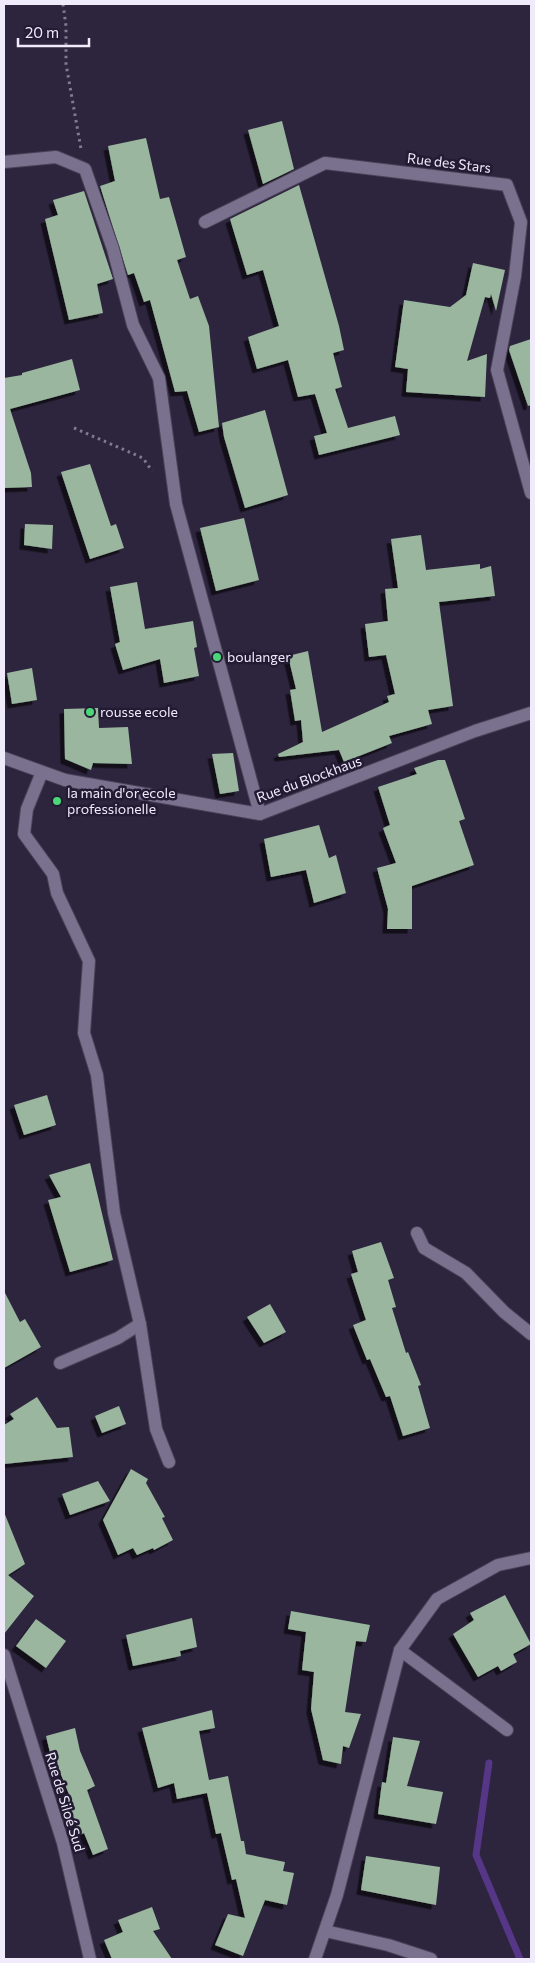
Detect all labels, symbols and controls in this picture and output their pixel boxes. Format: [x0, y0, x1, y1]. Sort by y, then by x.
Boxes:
scale bar [18, 15, 89, 47]
text: 20 m [25, 23, 59, 41]
street label: Rue des Stars [406, 149, 492, 176]
place label: boulanger [227, 648, 291, 665]
marker: boulanger [211, 651, 223, 663]
place label: rousse ecole [100, 703, 178, 720]
marker: rousse ecole [84, 706, 96, 718]
street label: Rue du Blockhaus [254, 752, 364, 805]
place label: la main d'or ecole professionelle [67, 784, 176, 817]
marker: la main d'or ecole professionelle [51, 795, 63, 807]
street label: Rue de Siloé Sud [42, 1750, 89, 1854]

